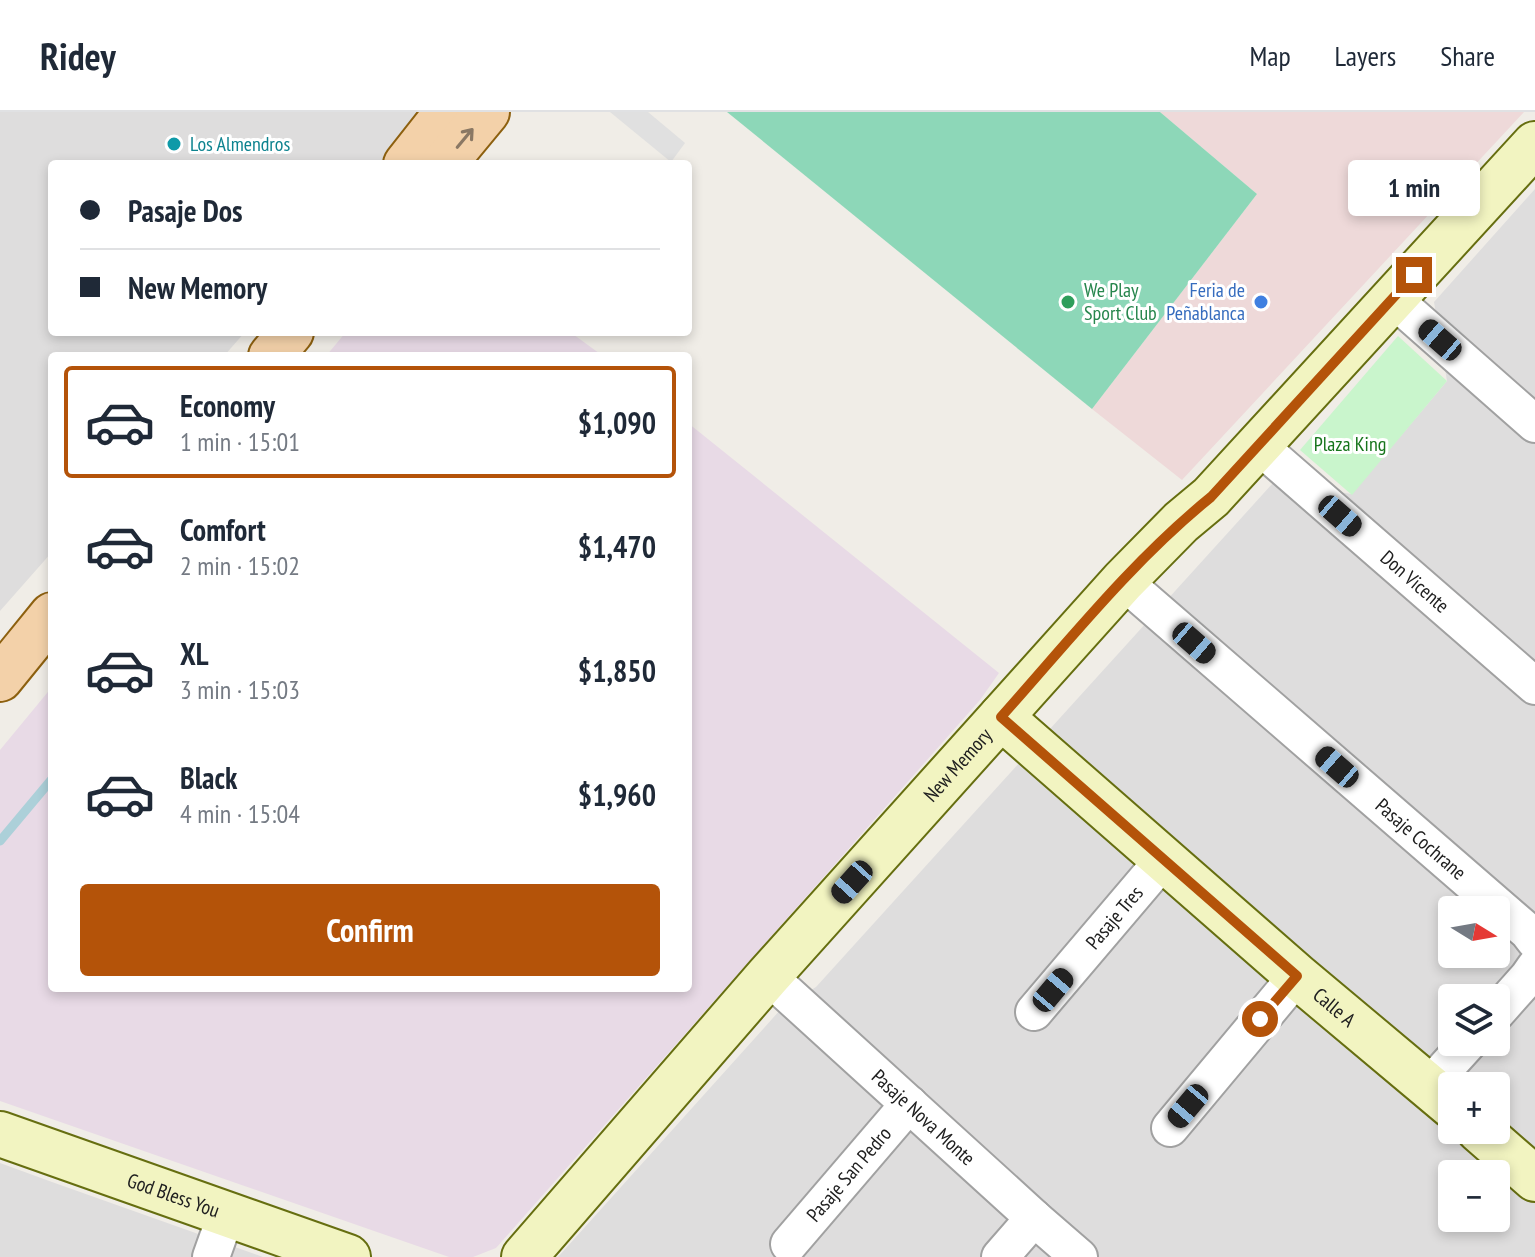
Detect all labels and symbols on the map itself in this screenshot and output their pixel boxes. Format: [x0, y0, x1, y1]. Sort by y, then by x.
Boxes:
one-way arrow [456, 128, 474, 149]
place label: Los Almendros [190, 131, 290, 157]
marker: Los Almendros [165, 135, 183, 153]
callout: 1 min [1348, 159, 1480, 215]
route end [1396, 257, 1432, 293]
place label: We Play Sport Club [1084, 277, 1157, 326]
place label: Feria de Peñablanca [1166, 277, 1245, 326]
marker: We Play Sport Club [1059, 293, 1077, 311]
marker: Feria de Peñablanca [1252, 293, 1270, 311]
car [1414, 315, 1466, 365]
park label: Plaza King [1314, 431, 1386, 457]
car [1314, 491, 1366, 541]
street label: Don Vicente [1375, 545, 1455, 618]
car [1168, 618, 1220, 668]
street label: New Memory [918, 722, 998, 807]
car [1311, 742, 1363, 792]
street label: Pasaje Cochrane [1370, 793, 1471, 885]
car [827, 856, 877, 908]
street label: Pasaje Tres [1080, 880, 1149, 955]
north arrow [1438, 896, 1510, 968]
car [1028, 964, 1078, 1016]
street label: Calle A [1308, 982, 1361, 1033]
route start [1242, 1001, 1278, 1037]
street label: Pasaje Nova Monte [866, 1064, 981, 1171]
car [1163, 1080, 1213, 1132]
street label: Pasaje San Pedro [801, 1121, 897, 1227]
street label: God Bless You [124, 1167, 223, 1224]

